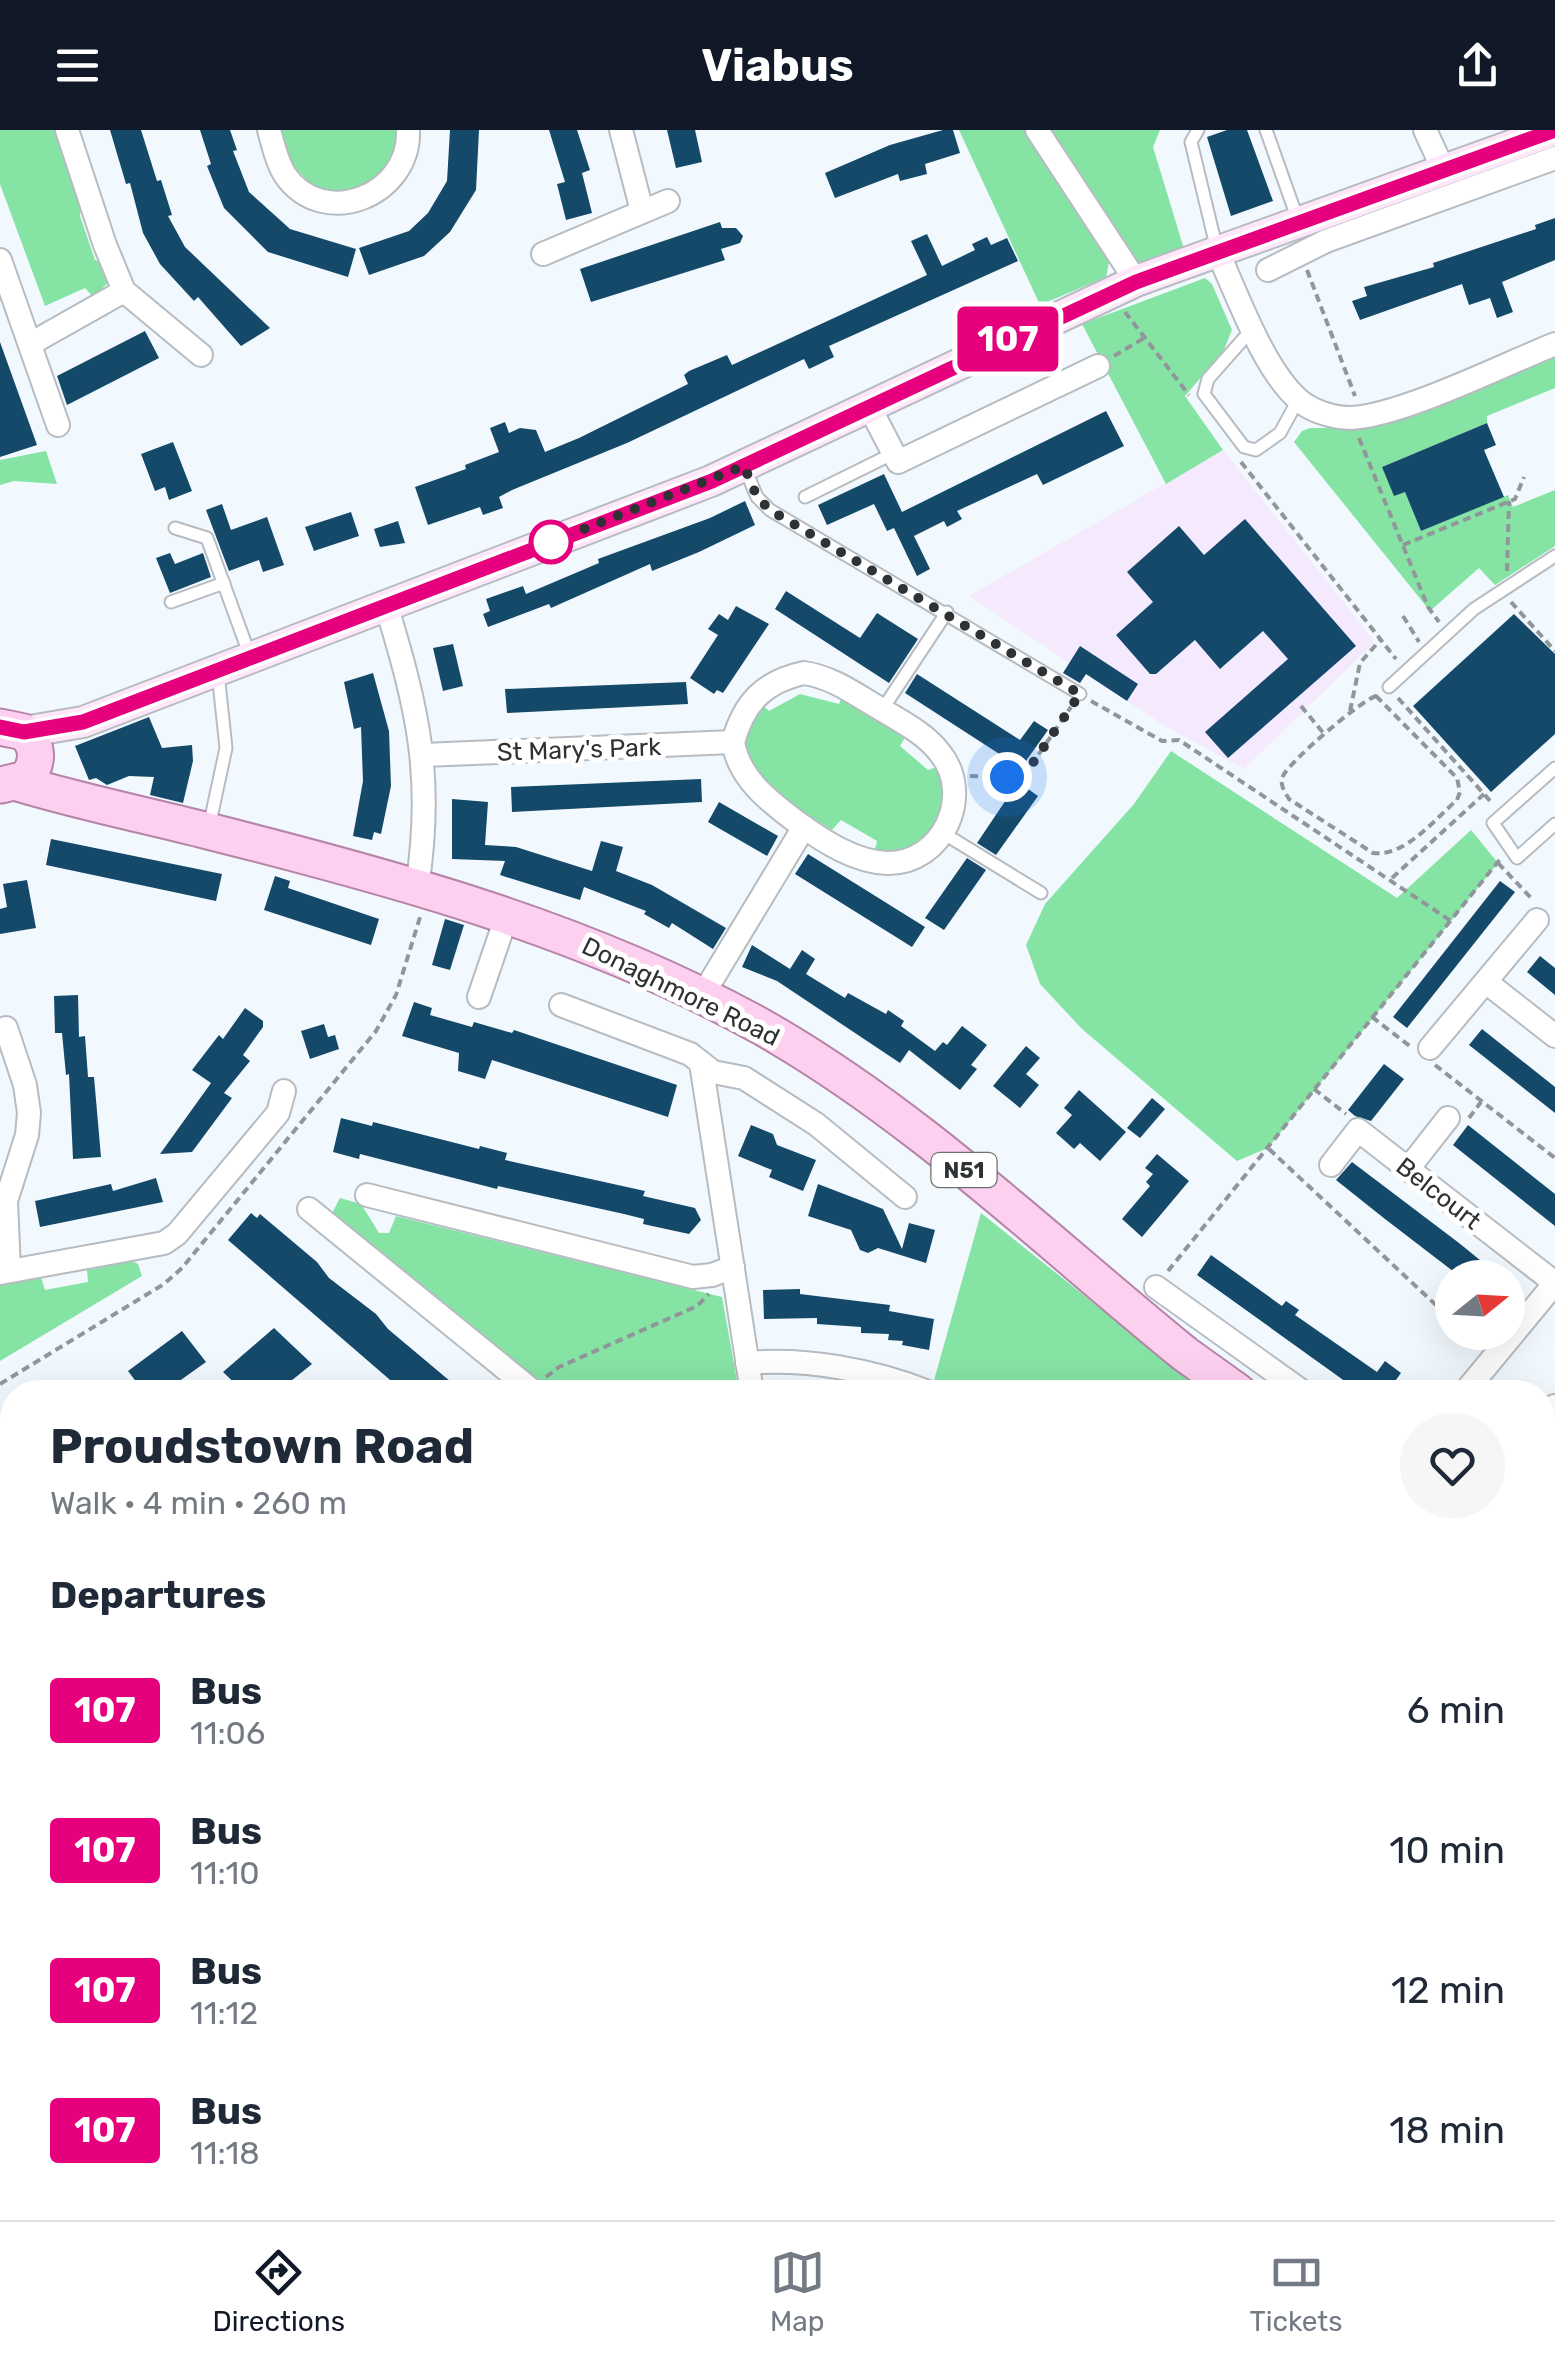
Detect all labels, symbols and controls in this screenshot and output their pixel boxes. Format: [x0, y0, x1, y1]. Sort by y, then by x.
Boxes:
icon: menu [50, 38, 105, 93]
icon: share [1450, 38, 1505, 93]
text: Viabus [701, 39, 854, 92]
line badge: 107 [950, 306, 1066, 372]
text: 107 [977, 318, 1039, 360]
unlabelled marker [530, 521, 572, 563]
street label: St Mary's Park [496, 732, 662, 767]
your location [982, 752, 1032, 802]
street label: Donaghmore Road [577, 931, 784, 1052]
street label: Belcourt [1391, 1151, 1487, 1236]
road number: N51 [932, 1153, 996, 1187]
north arrow [1435, 1260, 1525, 1350]
map controls [1435, 1260, 1525, 1350]
button: heart [1400, 1413, 1505, 1518]
text: Proudstown Road [50, 1418, 474, 1475]
text: Walk · 4 min · 260 m [50, 1484, 347, 1522]
text: Departures [50, 1572, 266, 1618]
text: Bus [190, 1668, 262, 1714]
text: 6 min [1407, 1687, 1505, 1733]
text: 107 [74, 1689, 136, 1731]
text: 11:06 [190, 1714, 265, 1752]
text: Bus [190, 1808, 262, 1854]
text: 10 min [1389, 1827, 1505, 1873]
text: 107 [74, 1829, 136, 1871]
text: 11:10 [190, 1854, 260, 1892]
text: Bus [190, 1948, 262, 1994]
text: 12 min [1391, 1967, 1505, 2013]
text: 107 [74, 1969, 136, 2011]
text: 11:12 [190, 1994, 258, 2032]
text: Bus [190, 2088, 262, 2134]
text: 18 min [1389, 2107, 1505, 2153]
text: 107 [74, 2109, 136, 2151]
text: 11:18 [190, 2134, 260, 2172]
tab: Directions [212, 2245, 345, 2338]
tab: Map [770, 2245, 825, 2338]
tab: Tickets [1250, 2245, 1343, 2338]

